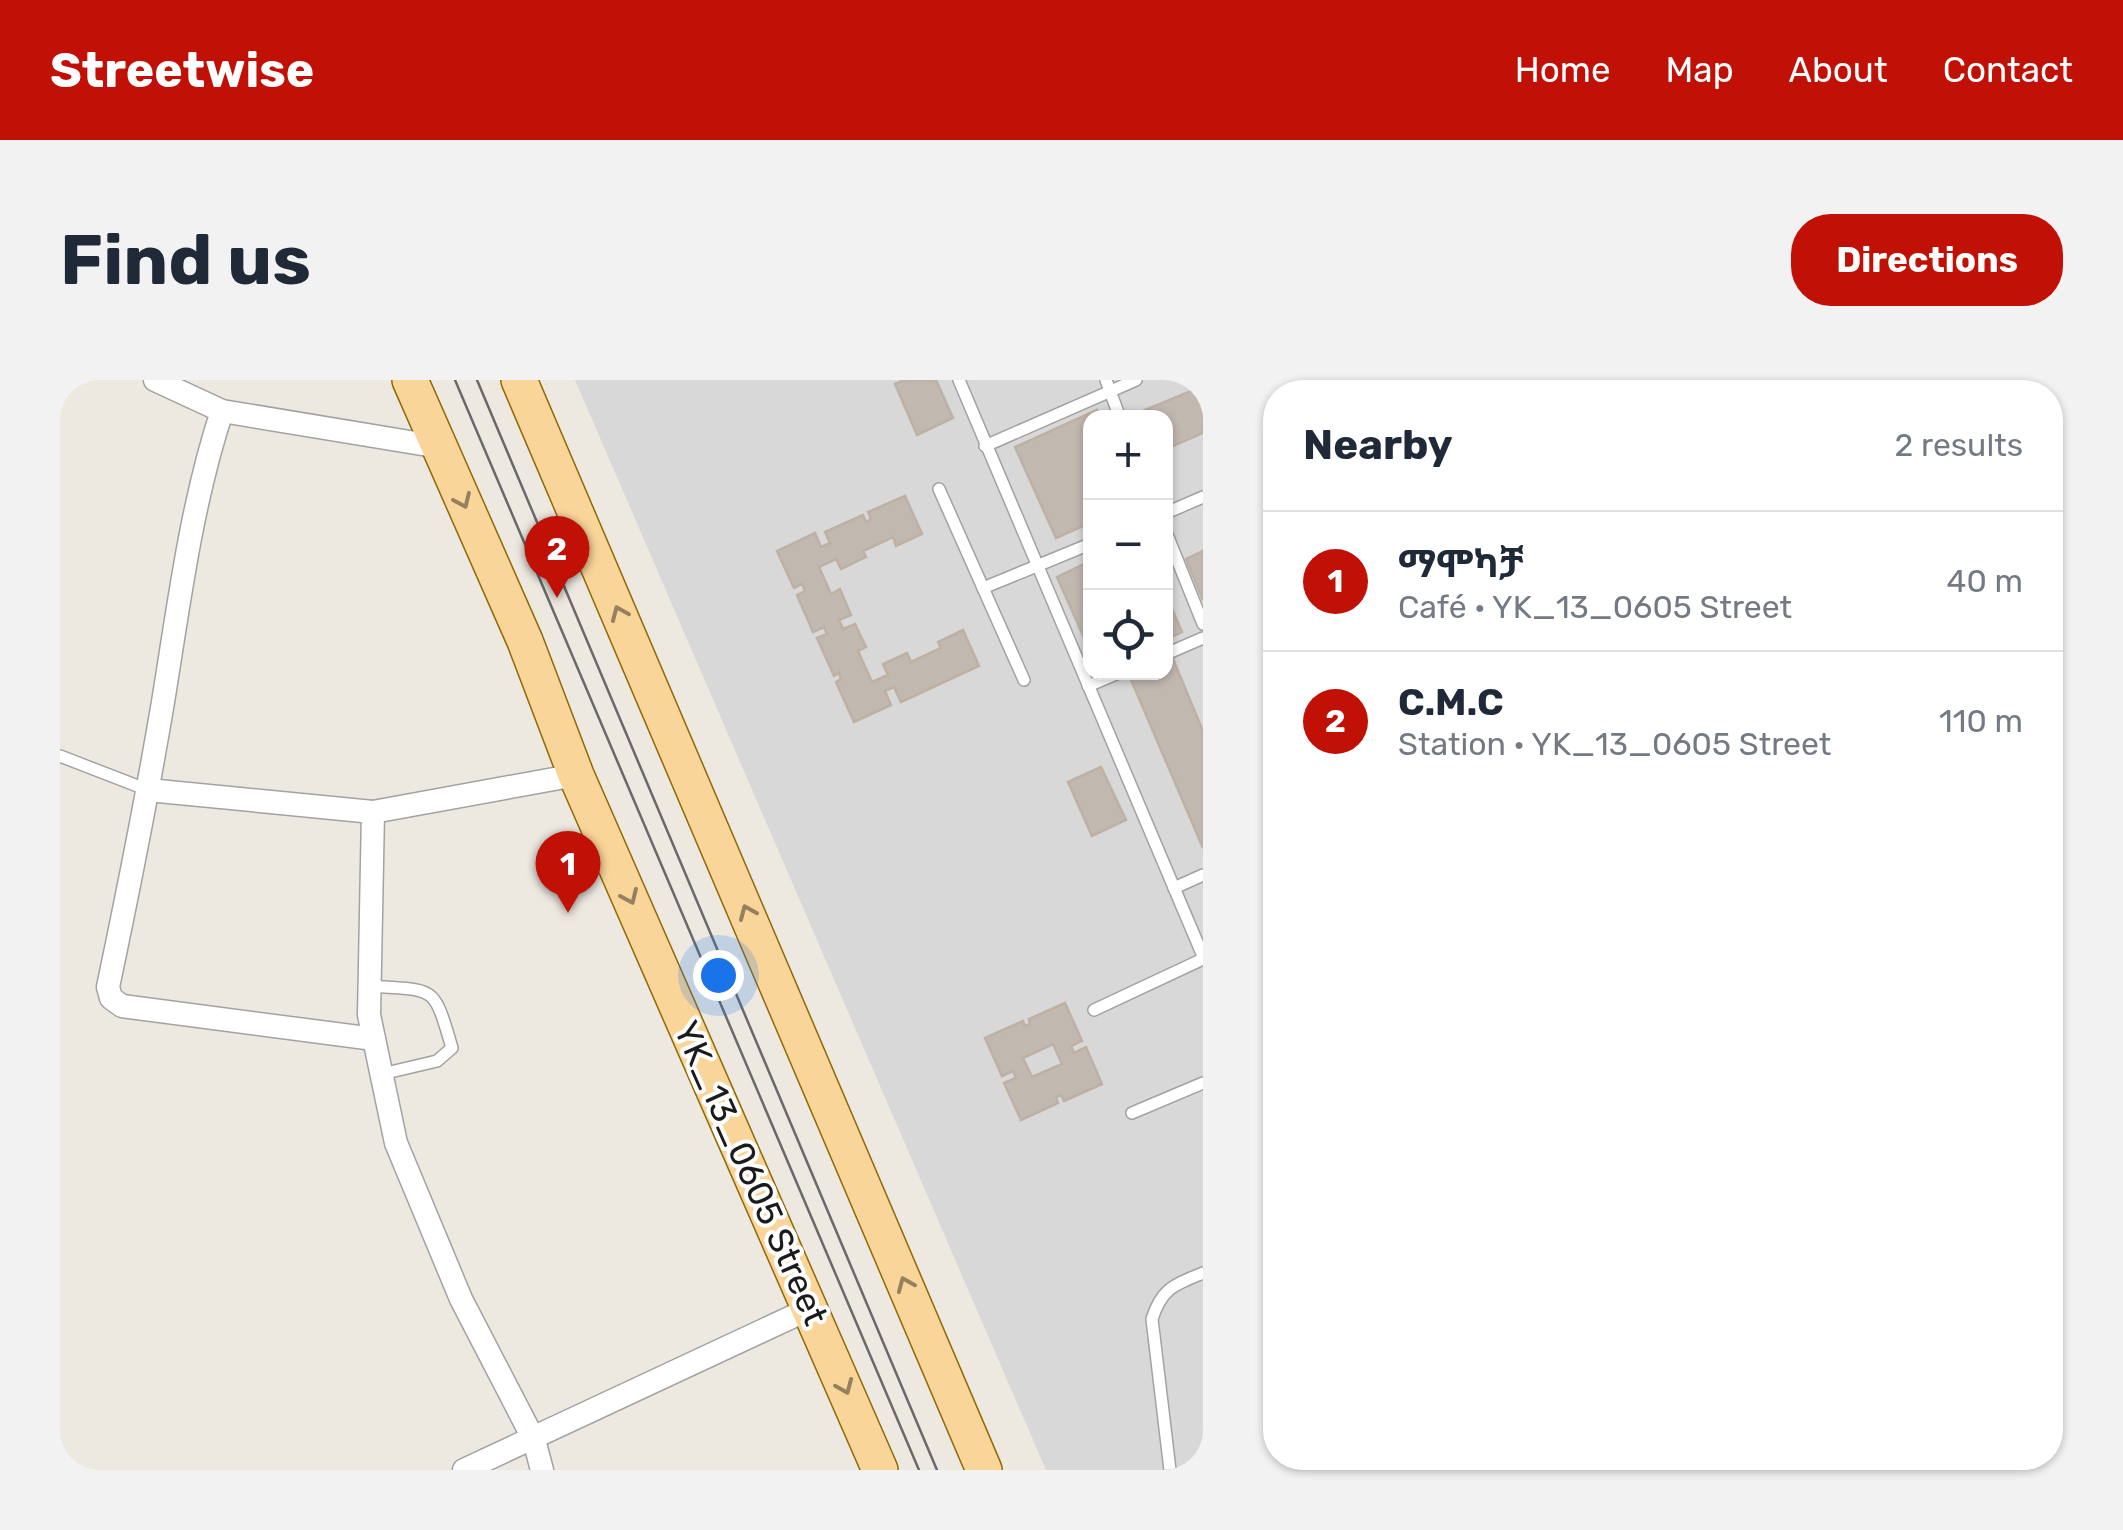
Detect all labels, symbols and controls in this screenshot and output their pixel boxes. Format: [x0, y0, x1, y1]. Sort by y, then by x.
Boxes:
text: Streetwise [50, 42, 314, 99]
text: Home [1515, 49, 1611, 91]
text: Map [1666, 49, 1734, 91]
text: About [1789, 49, 1888, 91]
text: Contact [1943, 49, 2073, 91]
button: Directions [1791, 214, 2063, 306]
text: Find us [60, 219, 311, 302]
map controls [1083, 410, 1173, 680]
button: + [1083, 410, 1173, 500]
text: Nearby [1303, 420, 1453, 470]
text: 2 results [1894, 426, 2023, 464]
one-way arrow [451, 491, 471, 509]
button: − [1083, 500, 1173, 590]
pin: 2 [524, 516, 590, 598]
text: ማሞካቻ [1398, 541, 1524, 587]
text: 1 [1328, 562, 1343, 600]
text: 40 m [1947, 562, 2023, 600]
text: Café · YK_13_0605 Street [1398, 588, 1792, 626]
button: locate [1083, 590, 1173, 680]
one-way arrow [610, 605, 630, 623]
text: C.M.C [1398, 679, 1504, 725]
text: 2 [1325, 702, 1346, 740]
text: 110 m [1939, 702, 2023, 740]
text: Station · YK_13_0605 Street [1398, 725, 1831, 763]
pin: 1 [536, 830, 600, 913]
one-way arrow [618, 887, 638, 905]
one-way arrow [739, 904, 759, 922]
your location [693, 950, 744, 1001]
street label: YK_13_0605 Street [665, 1015, 837, 1331]
one-way arrow [897, 1276, 917, 1294]
one-way arrow [833, 1377, 853, 1395]

